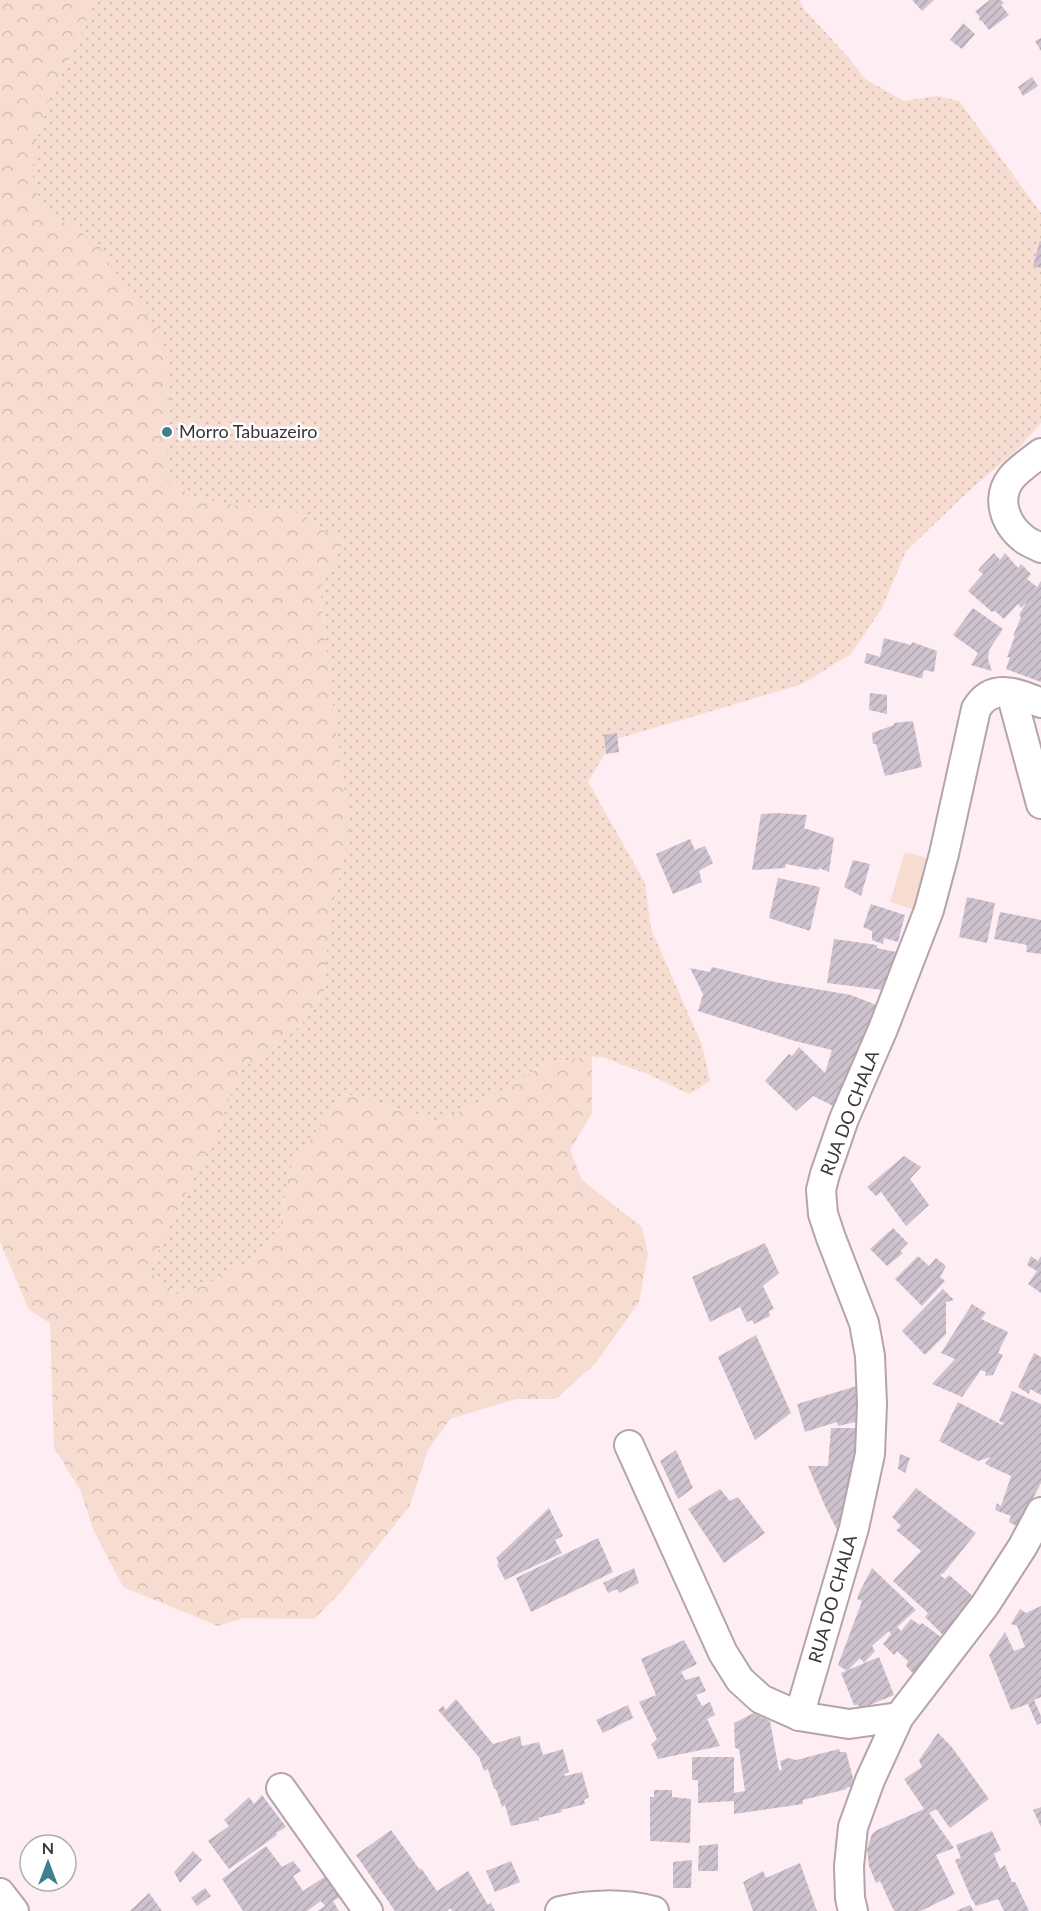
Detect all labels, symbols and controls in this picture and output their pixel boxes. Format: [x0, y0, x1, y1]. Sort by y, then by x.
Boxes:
place label: Morro Tabuazeiro [179, 420, 317, 442]
marker: Morro Tabuazeiro [160, 425, 174, 439]
street label: RUA DO CHALA [815, 1046, 883, 1178]
street label: RUA DO CHALA [803, 1531, 861, 1665]
north arrow [18, 1833, 78, 1893]
text: N [42, 1838, 54, 1857]

